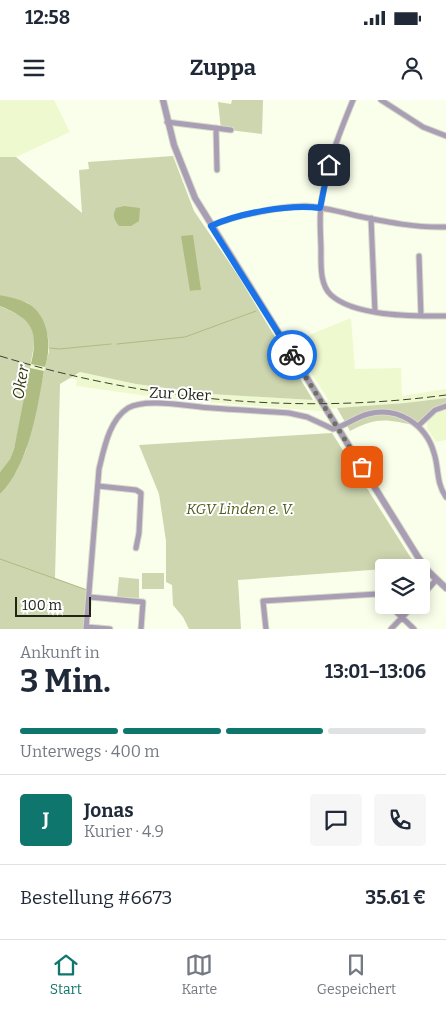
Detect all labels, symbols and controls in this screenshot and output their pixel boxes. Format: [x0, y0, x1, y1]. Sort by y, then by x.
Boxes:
text: 12:58 [25, 6, 70, 29]
icon: menu [20, 54, 48, 82]
text: Zuppa [190, 54, 256, 81]
icon: person [398, 54, 426, 82]
pin [308, 144, 350, 186]
icon: home [315, 151, 343, 179]
courier [267, 330, 317, 380]
icon: bike [278, 341, 306, 369]
water label: Oker [8, 362, 33, 401]
street label: Zur Oker [149, 383, 212, 405]
pin [341, 446, 383, 488]
icon: bag [348, 453, 376, 481]
park label: KGV Linden e. V. [186, 500, 294, 518]
map controls [375, 559, 430, 614]
button: layers [375, 559, 430, 614]
scale bar [15, 594, 91, 617]
text: 100 m [22, 597, 62, 614]
text: Ankunft in [20, 643, 100, 662]
text: 13:01–13:06 [325, 660, 426, 683]
text: 3 Min. [20, 662, 111, 700]
text: Unterwegs · 400 m [20, 742, 159, 761]
button: chat [310, 794, 362, 846]
button: phone [374, 794, 426, 846]
text: Jonas [84, 799, 134, 822]
text: J [43, 808, 49, 831]
text: Kurier · 4.9 [84, 822, 164, 841]
text: Bestellung #6673 [20, 886, 172, 909]
text: 35.61 € [365, 886, 426, 909]
tab: Start [50, 951, 82, 998]
tab: Karte [181, 951, 217, 998]
tab: Gespeichert [317, 951, 396, 998]

